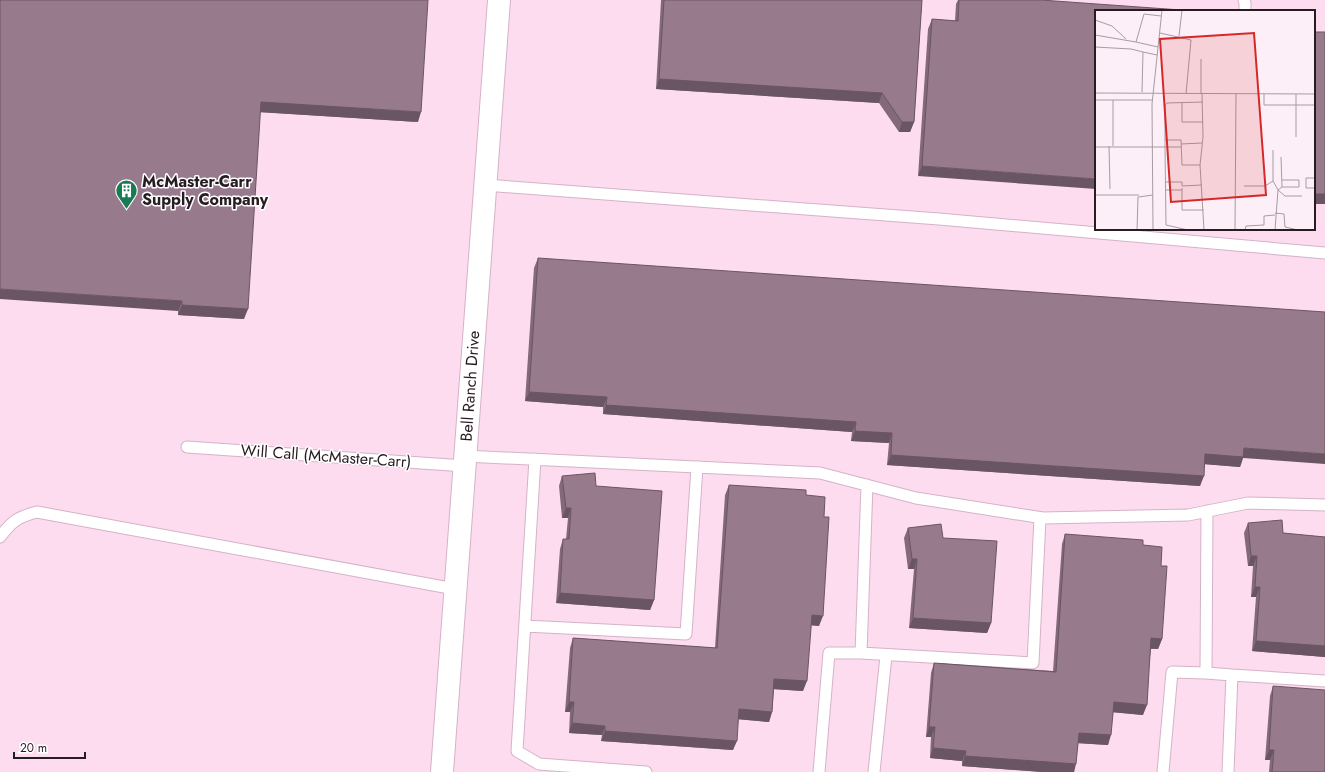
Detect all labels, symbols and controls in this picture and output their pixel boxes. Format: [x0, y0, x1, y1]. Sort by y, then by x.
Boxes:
inset map [1095, 10, 1315, 230]
place label: McMaster-Carr Supply Company [142, 170, 269, 211]
building icon: McMaster-Carr Supply Company [113, 177, 139, 210]
street label: Bell Ranch Drive [455, 330, 485, 442]
street label: Will Call (McMaster-Carr) [240, 439, 412, 473]
scale bar [14, 734, 85, 760]
text: 20 m [20, 739, 47, 757]

